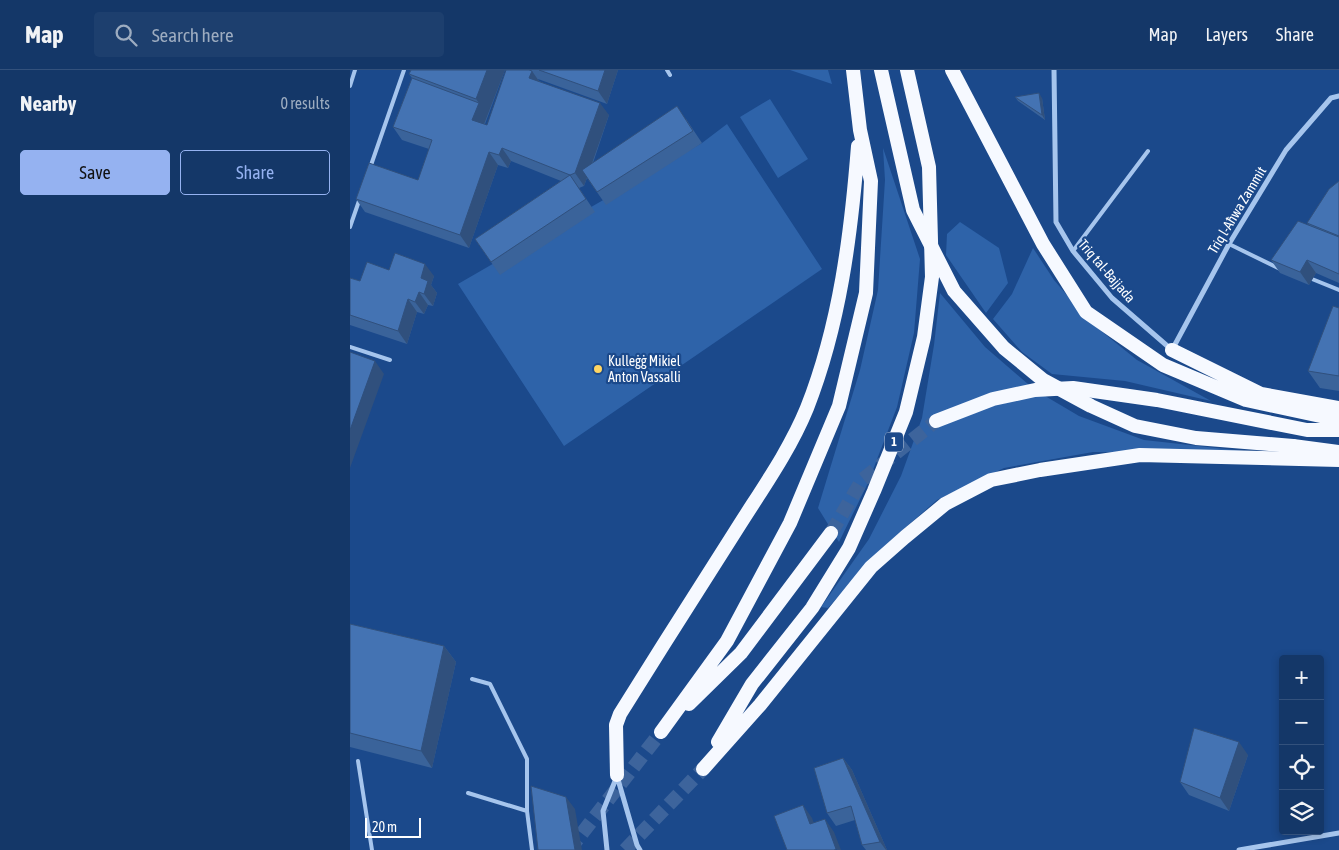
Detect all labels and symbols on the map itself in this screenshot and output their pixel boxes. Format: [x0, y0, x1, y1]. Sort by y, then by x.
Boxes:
street label: Triq l-Aħwa Zammit [1205, 163, 1269, 257]
street label: Triq tal-Bajjada [1075, 236, 1139, 306]
place label: Kulleġġ Mikiel Anton Vassalli [608, 353, 681, 385]
marker: Kulleġġ Mikiel Anton Vassalli [592, 363, 604, 375]
road number: 1 [885, 432, 903, 452]
scale bar [365, 815, 421, 838]

